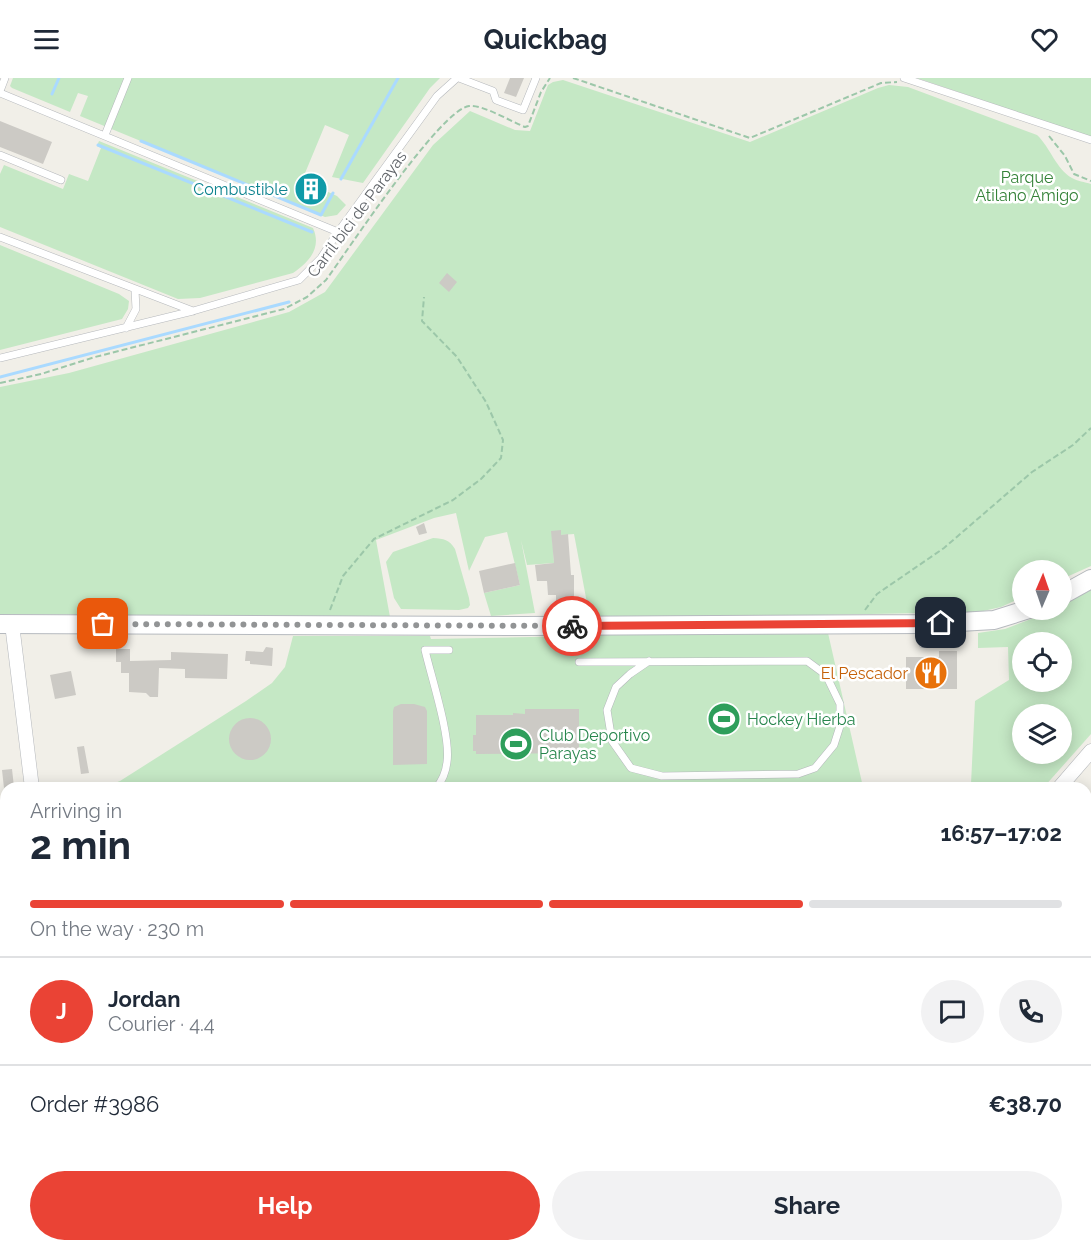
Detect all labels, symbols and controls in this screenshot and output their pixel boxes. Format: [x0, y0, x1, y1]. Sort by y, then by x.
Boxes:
icon: menu [30, 23, 63, 56]
icon: heart [1028, 23, 1061, 56]
text: Quickbag [484, 24, 607, 55]
street label: Carril bici de Parayas [303, 147, 411, 281]
park label: Parque Atilano Amigo [975, 168, 1079, 205]
building icon: Combustible [293, 171, 329, 207]
place label: Combustible [193, 180, 288, 199]
north arrow [1012, 560, 1072, 620]
map controls [1012, 560, 1072, 764]
courier [542, 596, 602, 656]
pin [915, 597, 966, 648]
pin [77, 598, 128, 649]
icon: home [924, 606, 957, 639]
icon: bag [86, 607, 119, 640]
icon: bike [556, 610, 589, 643]
button: locate [1012, 632, 1072, 692]
restaurant icon: El Pescador [913, 655, 949, 691]
place label: El Pescador [821, 664, 908, 683]
sports icon: Hockey Hierba [706, 701, 742, 737]
button: layers [1012, 704, 1072, 764]
place label: Hockey Hierba [747, 710, 855, 729]
sports icon: Club Deportivo Parayas [498, 726, 534, 762]
place label: Club Deportivo Parayas [539, 726, 650, 763]
text: Arriving in [30, 799, 122, 823]
text: 16:57–17:02 [940, 820, 1062, 846]
text: 2 min [30, 822, 131, 868]
text: On the way · 230 m [30, 917, 204, 941]
button: chat [921, 980, 984, 1043]
button: phone [999, 980, 1062, 1043]
text: Jordan [108, 986, 180, 1012]
text: J [56, 998, 67, 1024]
text: Courier · 4.4 [108, 1012, 215, 1036]
text: Order #3986 [30, 1091, 159, 1117]
text: €38.70 [989, 1091, 1062, 1117]
button: Help [30, 1171, 540, 1240]
button: Share [552, 1171, 1062, 1240]

